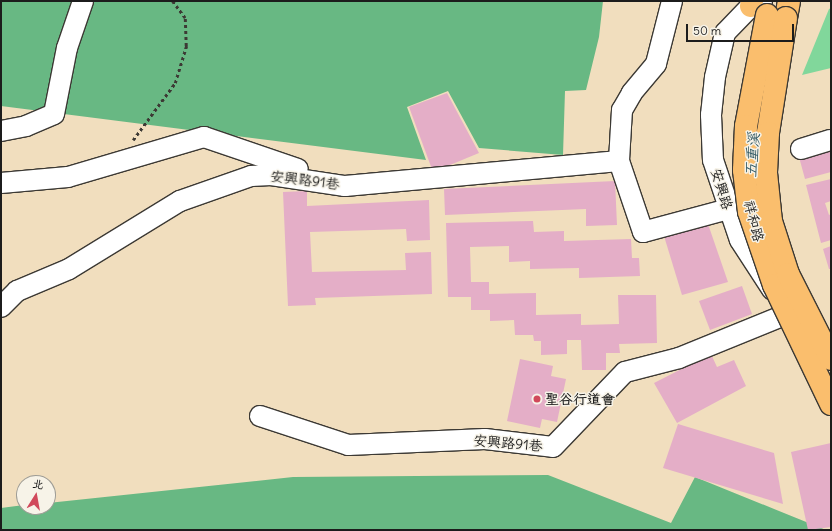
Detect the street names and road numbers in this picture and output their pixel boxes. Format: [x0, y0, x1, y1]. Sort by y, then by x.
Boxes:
street label: 安興路 [708, 166, 736, 212]
street label: 安興路91巷 [269, 167, 341, 193]
street label: 祥和路 [741, 199, 767, 243]
street label: 安興路91巷 [473, 432, 543, 454]

